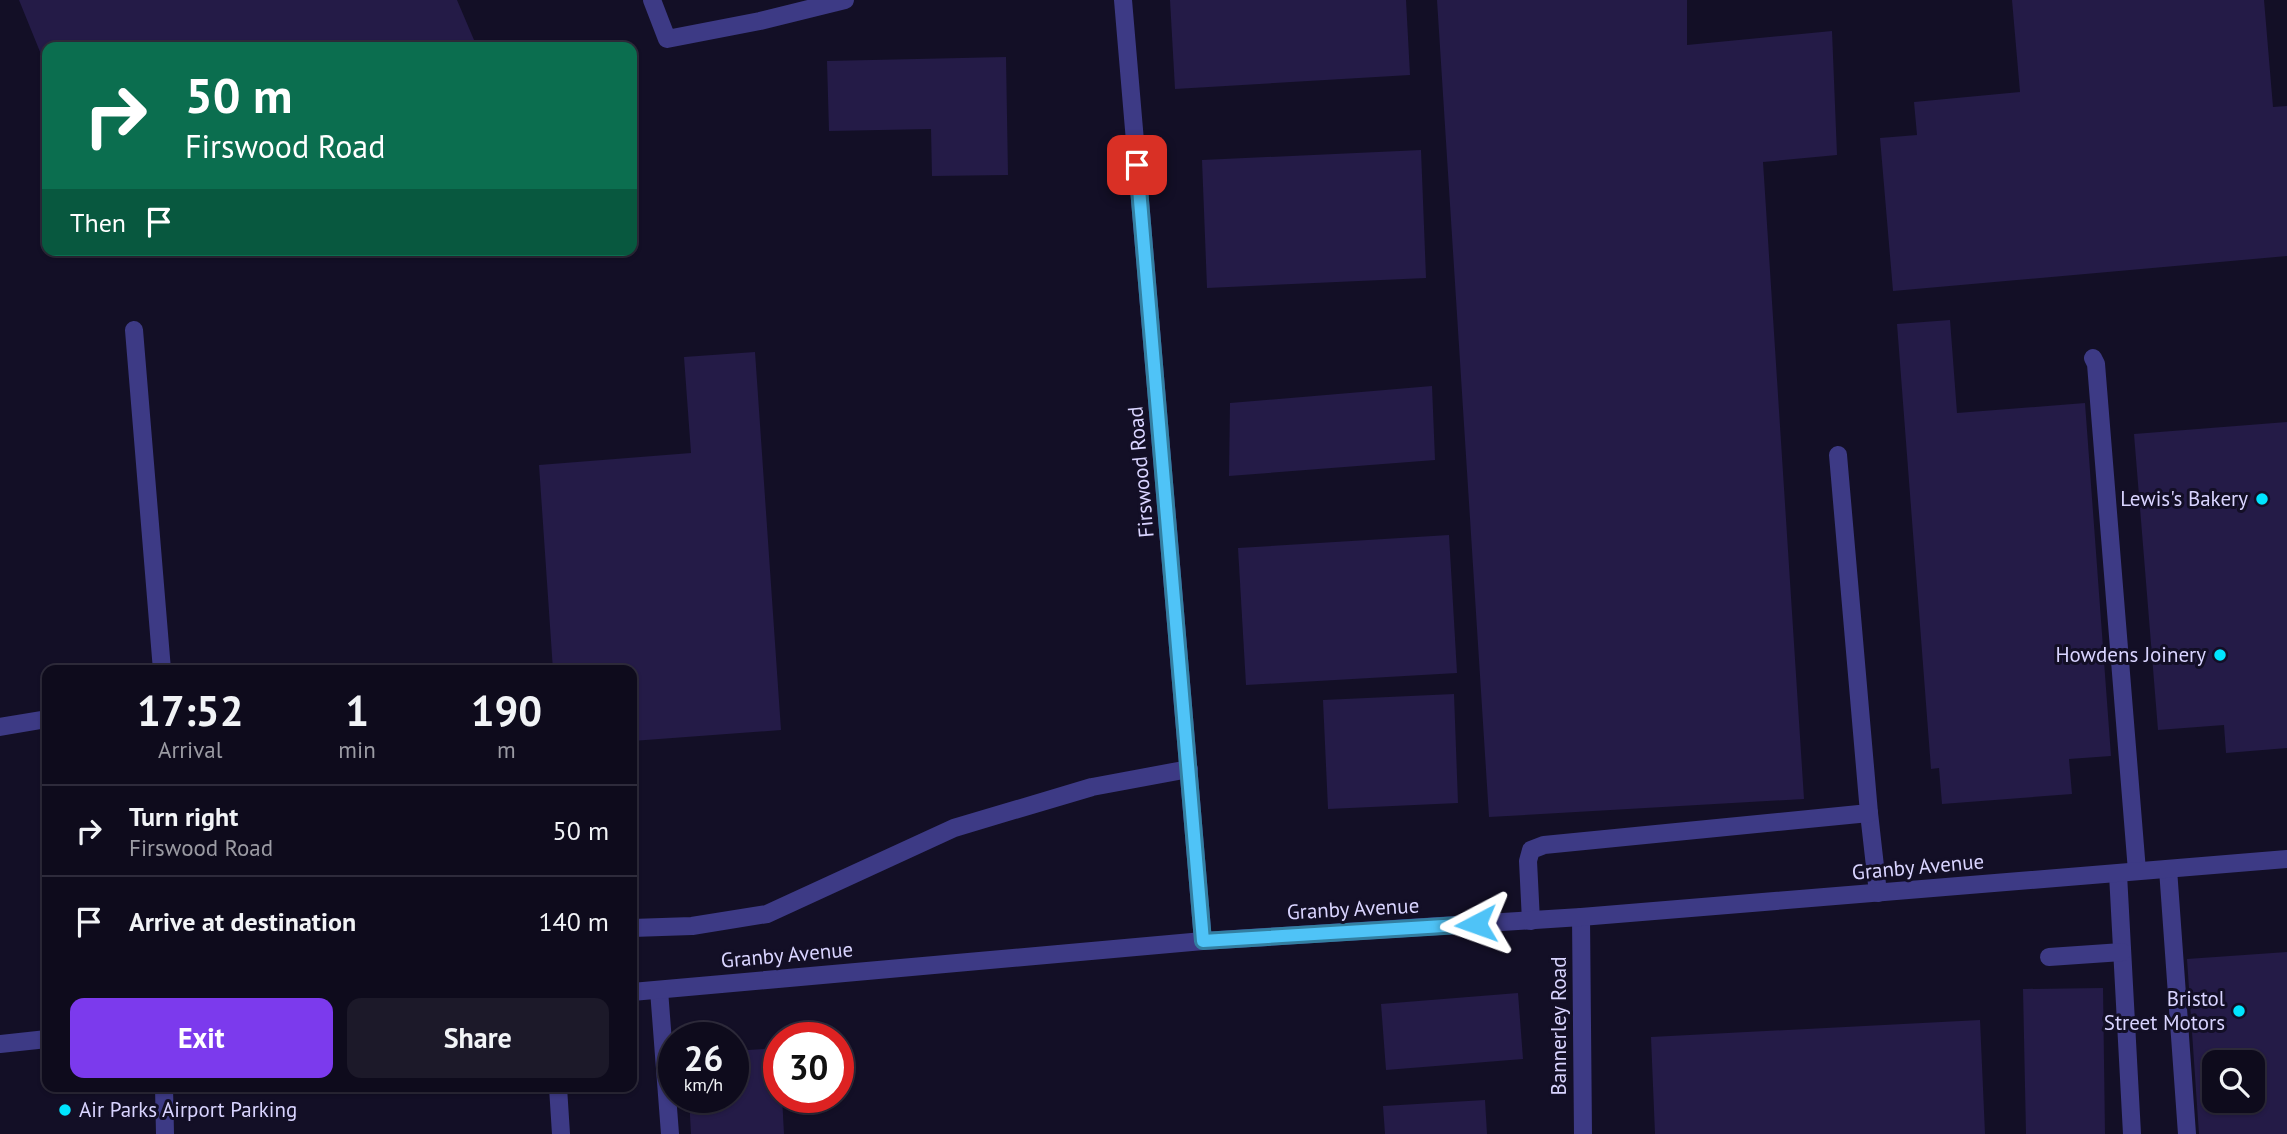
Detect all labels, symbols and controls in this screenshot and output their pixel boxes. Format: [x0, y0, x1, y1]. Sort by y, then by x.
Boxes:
text: 50 m [185, 63, 292, 127]
icon: right [70, 70, 161, 161]
text: Firswood Road [185, 125, 385, 167]
pin [1107, 135, 1167, 195]
icon: arrive [1118, 146, 1156, 184]
icon: arrive [140, 203, 178, 241]
text: Then [70, 206, 126, 239]
street label: Firswood Road [1121, 405, 1160, 539]
place label: Lewis's Bakery [2120, 485, 2248, 512]
marker: Lewis's Bakery [2254, 491, 2270, 507]
place label: Howdens Joinery [2055, 641, 2206, 668]
marker: Howdens Joinery [2212, 647, 2228, 663]
text: 17:52 [137, 683, 243, 738]
text: 1 [345, 683, 369, 738]
text: 190 [471, 683, 542, 738]
text: Arrival [158, 735, 222, 764]
text: min [338, 735, 376, 764]
text: m [497, 735, 516, 764]
text: Turn right [129, 800, 238, 833]
icon: right [70, 812, 108, 850]
text: 50 m [553, 814, 609, 847]
text: Firswood Road [129, 833, 273, 862]
street label: Granby Avenue [1851, 847, 1985, 886]
position arrow [1439, 887, 1513, 961]
street label: Granby Avenue [1286, 892, 1420, 925]
icon: arrive [70, 903, 108, 941]
text: Arrive at destination [129, 905, 356, 938]
text: 140 m [538, 905, 609, 938]
street label: Granby Avenue [720, 935, 854, 974]
street label: Bannerley Road [1545, 957, 1572, 1095]
place label: Bristol Street Motors [2104, 985, 2225, 1036]
button: Exit [70, 998, 333, 1078]
button: Share [347, 998, 609, 1078]
marker: Bristol Street Motors [2231, 1003, 2247, 1019]
speed limit sign: 30 [763, 1022, 854, 1113]
text: 26 [684, 1035, 723, 1081]
map controls [2202, 1050, 2265, 1113]
button: search [2202, 1050, 2265, 1113]
text: km/h [684, 1073, 723, 1096]
place label: Air Parks Airport Parking [79, 1096, 297, 1123]
marker: Air Parks Airport Parking [57, 1102, 73, 1118]

